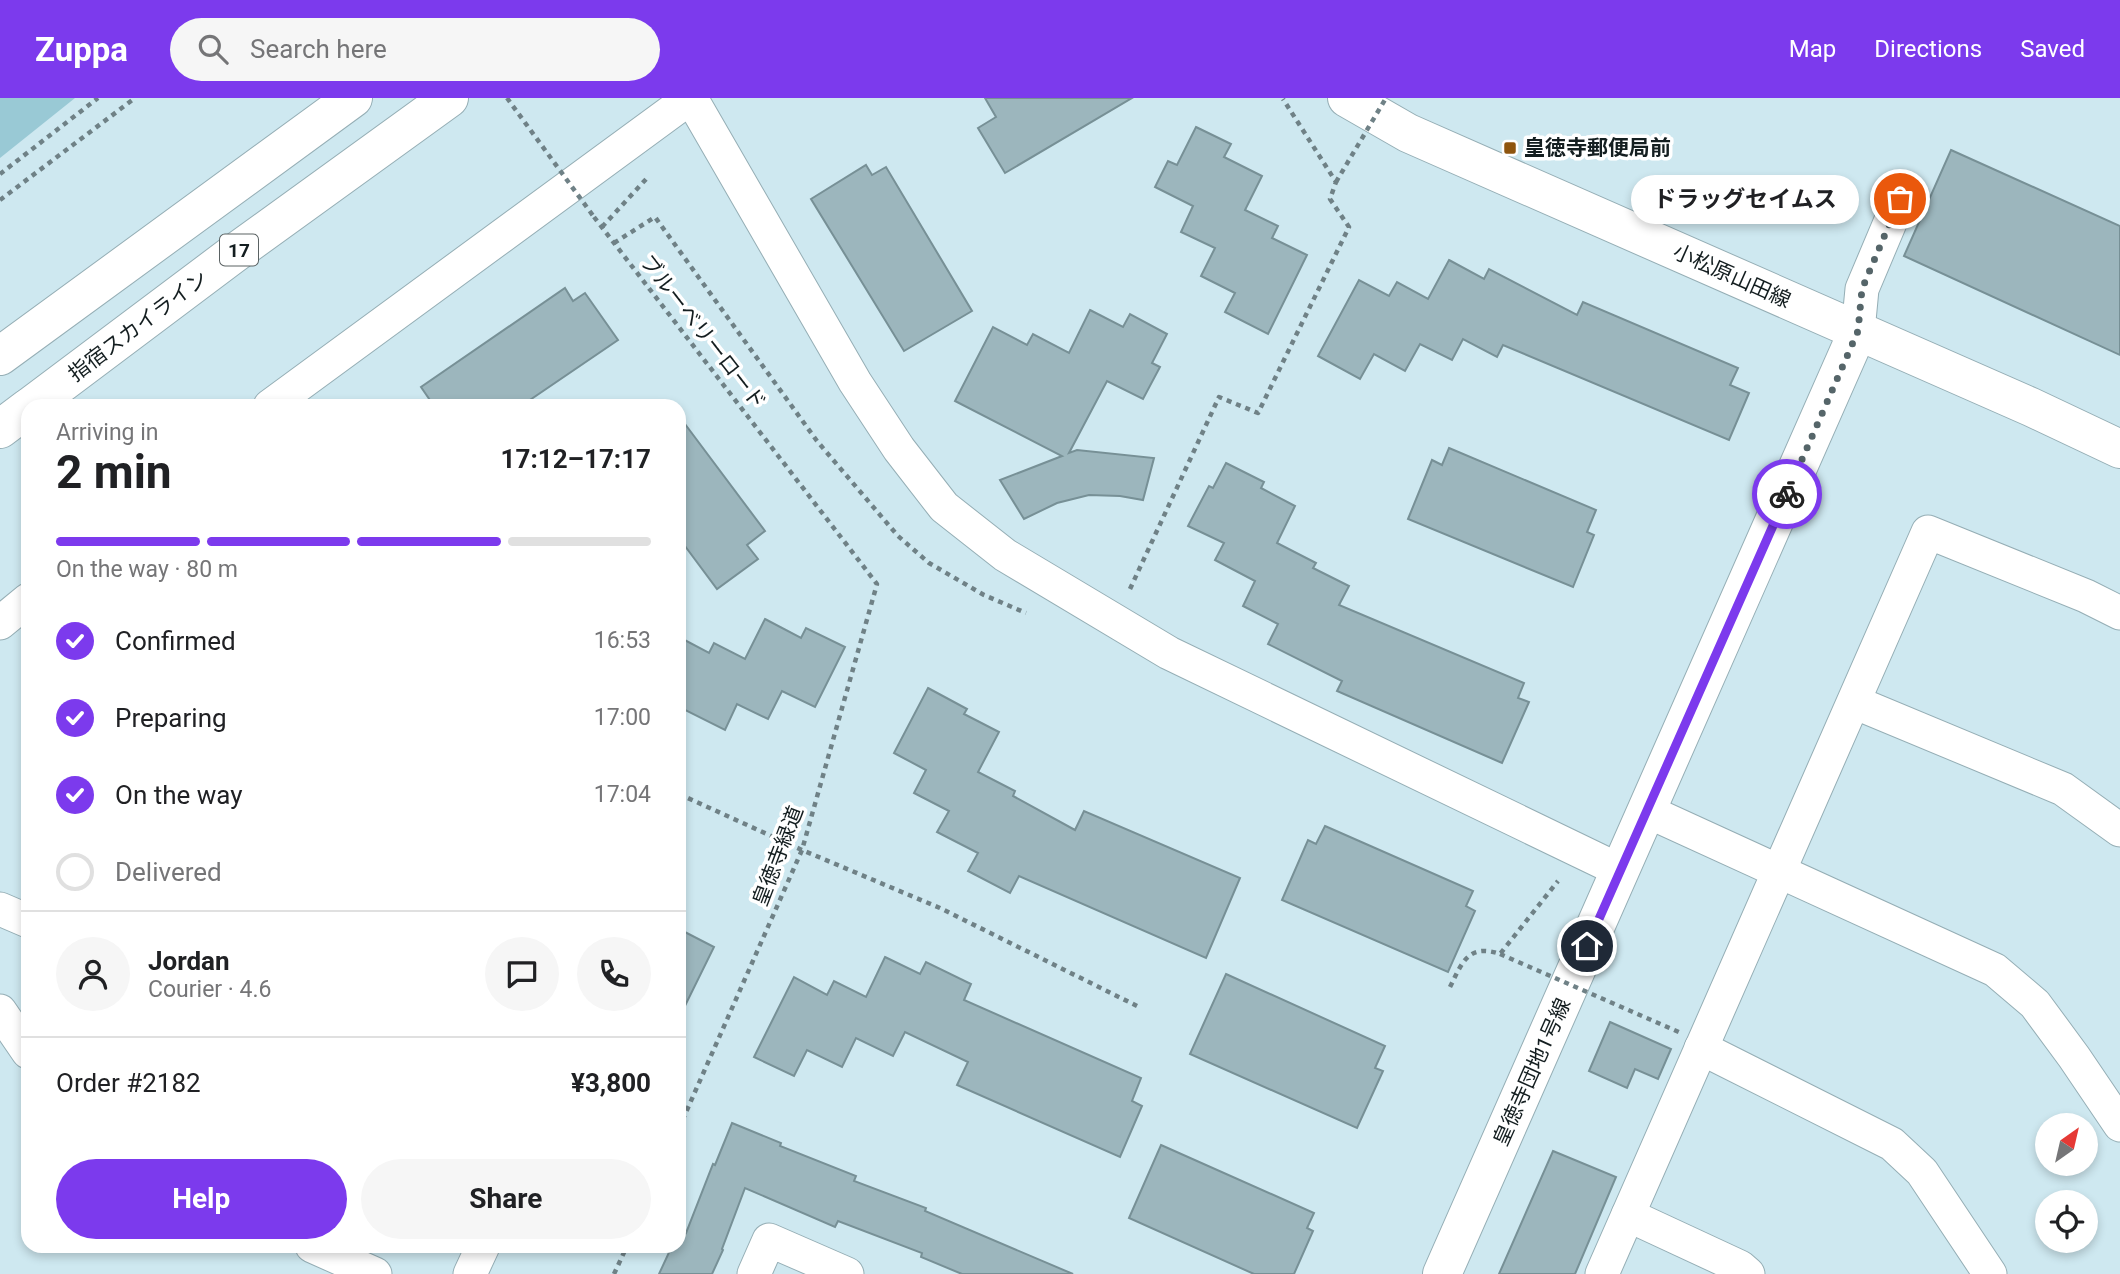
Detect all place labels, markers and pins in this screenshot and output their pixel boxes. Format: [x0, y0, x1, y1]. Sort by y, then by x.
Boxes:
place label: 皇徳寺郵便局前 [1524, 136, 1671, 160]
marker: 皇徳寺郵便局前 [1502, 140, 1518, 156]
pin [1870, 169, 1930, 229]
callout: ドラッグセイムス [1630, 174, 1858, 224]
pin [1557, 916, 1617, 976]

